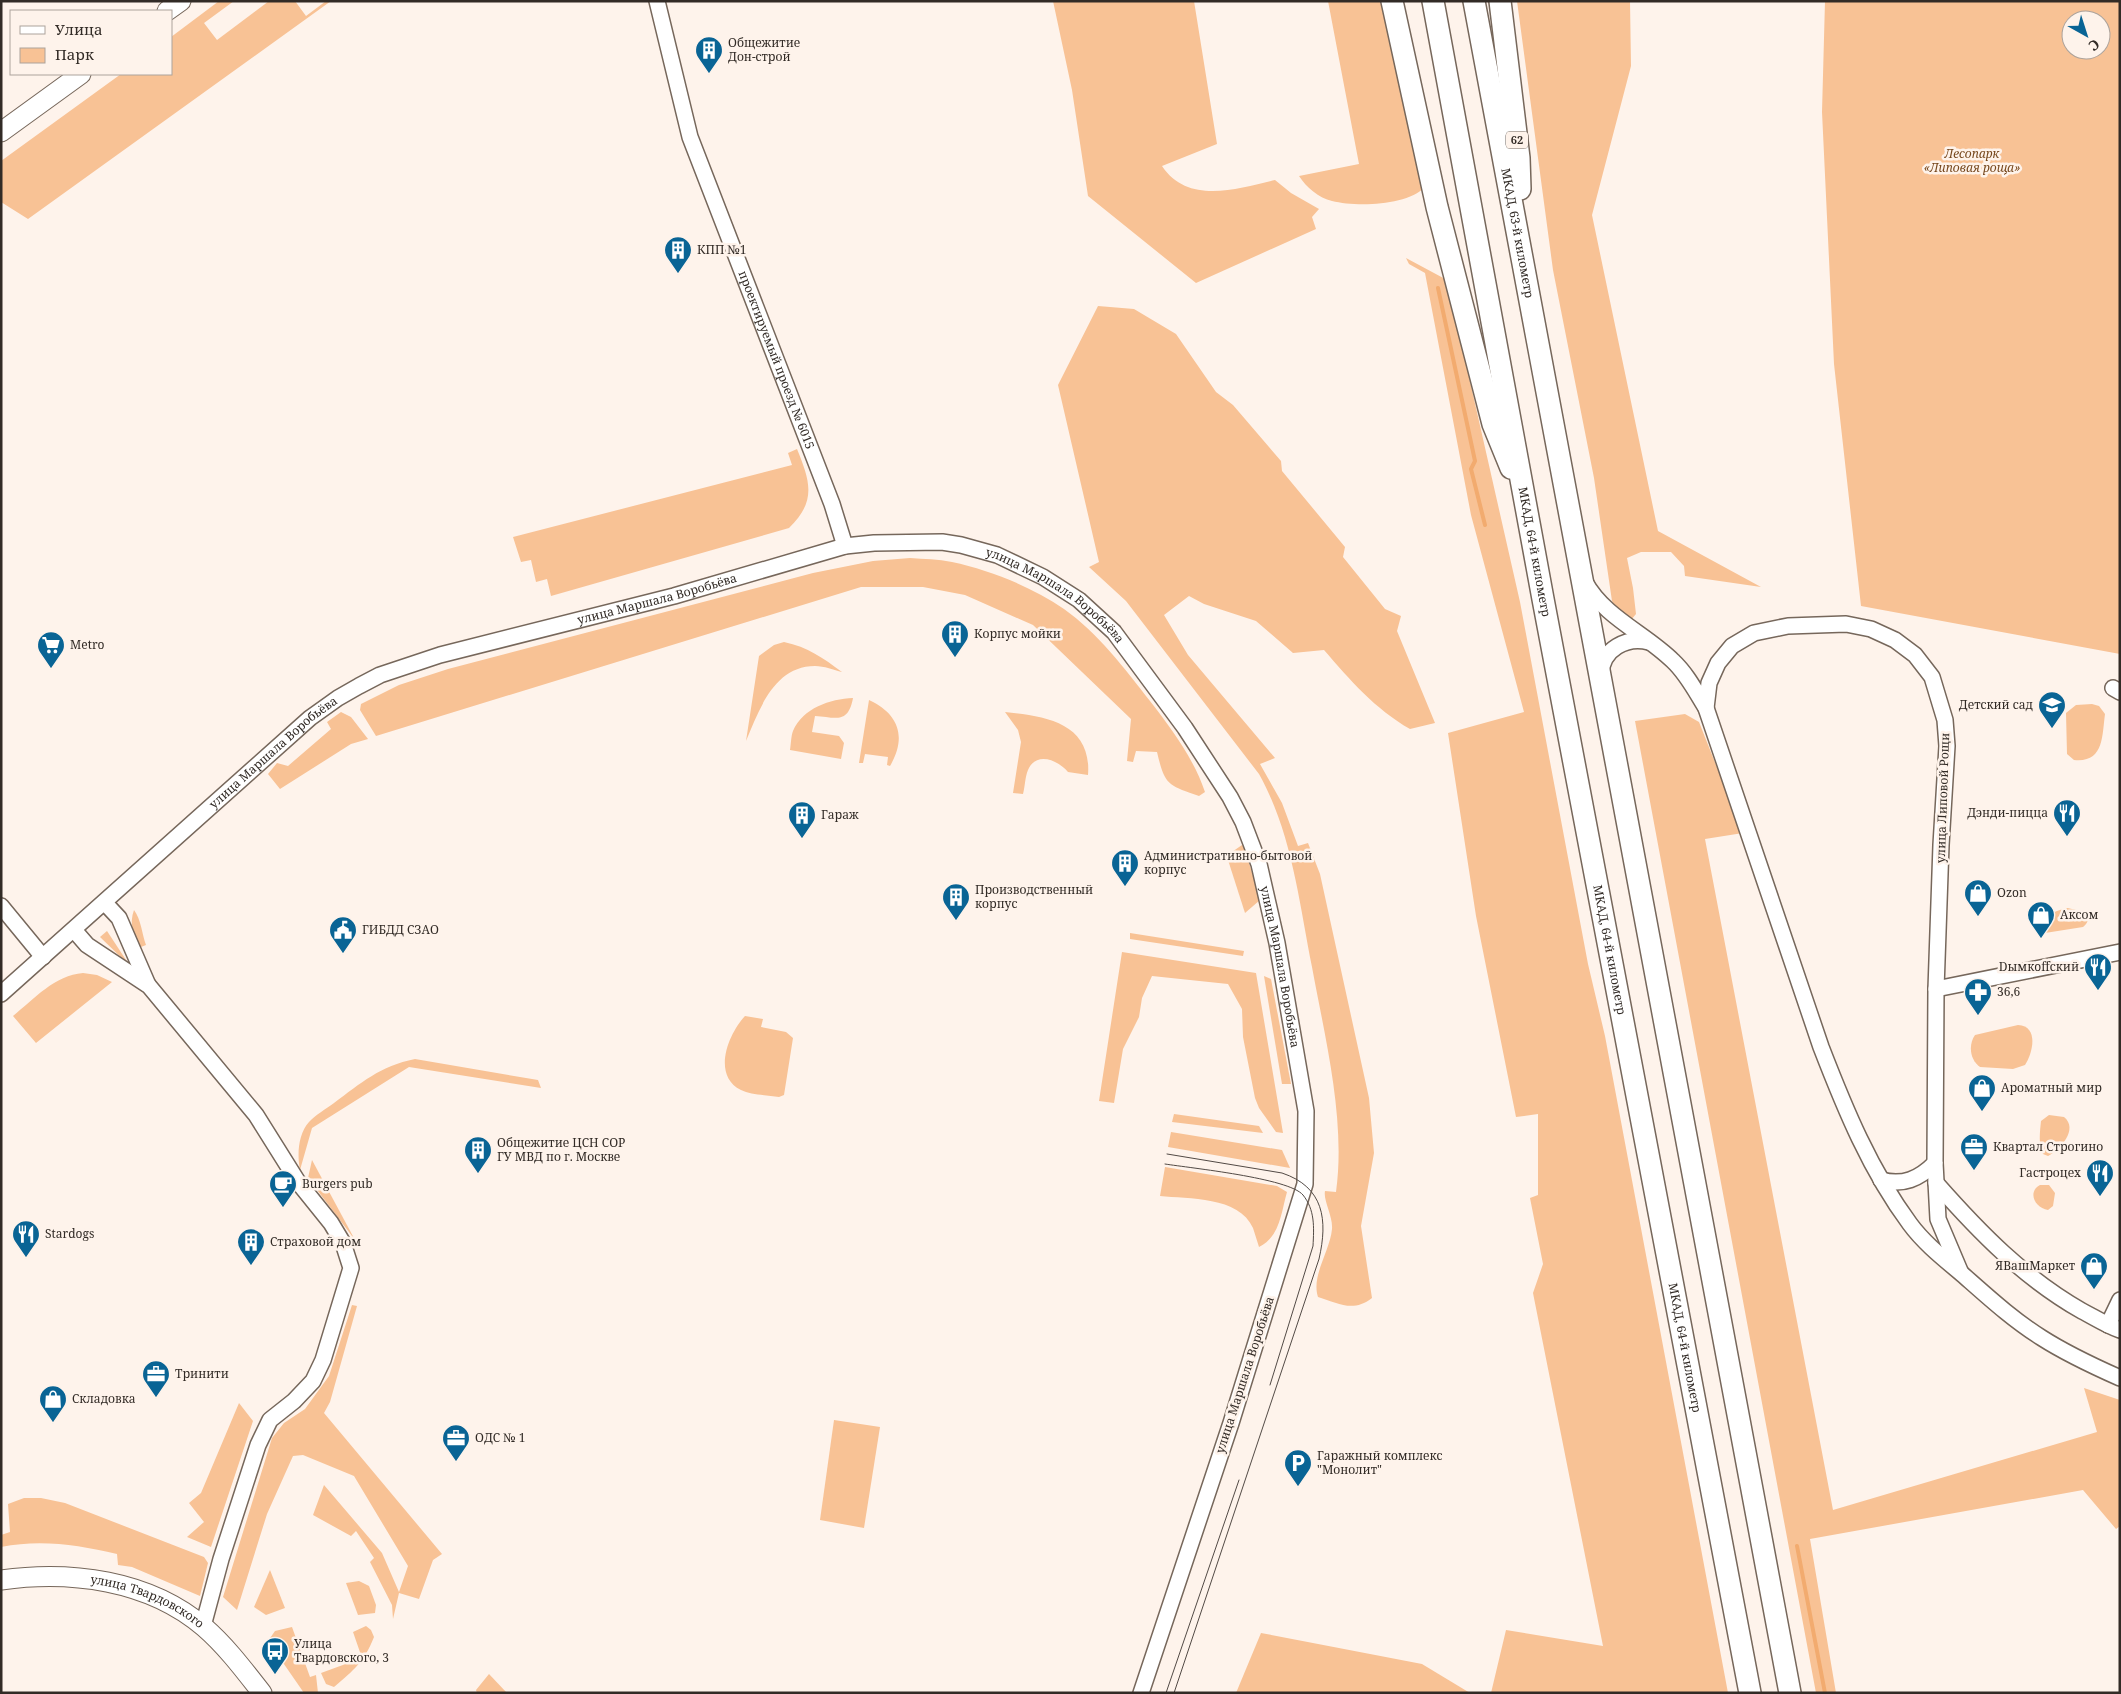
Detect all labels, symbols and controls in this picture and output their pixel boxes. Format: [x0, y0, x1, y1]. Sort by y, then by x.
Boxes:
legend [10, 10, 172, 75]
north arrow [2061, 10, 2111, 60]
text: Улица [55, 19, 103, 39]
place label: Общежитие Дон-строй [728, 34, 800, 65]
building icon: Общежитие Дон-строй [694, 35, 724, 74]
text: С [2085, 35, 2104, 56]
text: Парк [55, 44, 94, 64]
road number: 62 [1506, 132, 1528, 148]
park label: Лесопарк «Липовая роща» [1924, 145, 2020, 176]
street label: МКАД, 63-й километр [1497, 167, 1538, 300]
building icon: КПП №1 [663, 235, 693, 274]
place label: КПП №1 [697, 241, 746, 258]
street label: проектируемый проезд № 6015 [735, 268, 819, 451]
street label: МКАД, 64-й километр [1515, 485, 1555, 618]
street label: улица Маршала Воробьёва [984, 543, 1128, 646]
street label: улица Маршала Воробьёва [575, 569, 739, 628]
building icon: Корпус мойки [940, 619, 970, 658]
place label: Корпус мойки [974, 625, 1061, 642]
supermarket icon: Metro [36, 630, 66, 669]
place label: Metro [70, 636, 105, 653]
school or university icon: Детский сад [2037, 690, 2067, 729]
street label: улица Маршала Воробьёва [205, 692, 341, 812]
place label: Детский сад [1959, 696, 2033, 713]
street label: улица Липовой Рощи [1932, 733, 1953, 863]
restaurant icon: Дэнди-пицца [2052, 798, 2082, 837]
building icon: Гараж [787, 800, 817, 839]
place label: Дэнди-пицца [1967, 804, 2048, 821]
place label: Гараж [821, 806, 859, 823]
place label: Административно-бытовой корпус [1144, 847, 1312, 878]
building icon: Административно-бытовой корпус [1110, 848, 1140, 887]
shop icon: Ozon [1963, 878, 1993, 917]
place label: Производственный корпус [975, 881, 1093, 912]
building icon: Производственный корпус [941, 882, 971, 921]
street label: МКАД, 64-й километр [1589, 883, 1631, 1016]
street label: улица Маршала Воробьёва [1256, 884, 1304, 1049]
place label: Ozon [1997, 884, 2027, 901]
shop icon: Аксом [2026, 900, 2056, 939]
place label: Аксом [2060, 906, 2098, 923]
public building icon: ГИБДД СЗАО [328, 915, 358, 954]
place label: ГИБДД СЗАО [362, 921, 439, 938]
restaurant icon: Dымкoffский [2083, 952, 2113, 991]
place label: Dымкoffский [1999, 958, 2079, 975]
pharmacy icon: 36,6 [1963, 977, 1993, 1016]
place label: 36,6 [1997, 983, 2020, 1000]
shop icon: Ароматный мир [1967, 1073, 1997, 1112]
place label: Ароматный мир [2001, 1079, 2102, 1096]
office icon: Квартал Строгино [1959, 1132, 1989, 1171]
place label: Общежитие ЦСН СОР ГУ МВД по г. Москве [497, 1134, 625, 1165]
building icon: Общежитие ЦСН СОР ГУ МВД по г. Москве [463, 1135, 493, 1174]
place label: Квартал Строгино [1993, 1138, 2103, 1155]
restaurant icon: Гастроцех [2085, 1158, 2115, 1197]
place label: Гастроцех [2019, 1164, 2081, 1181]
cafe icon: Burgers pub [268, 1169, 298, 1208]
place label: Burgers pub [302, 1175, 373, 1192]
restaurant icon: Stardogs [11, 1219, 41, 1258]
place label: Stardogs [45, 1225, 94, 1242]
building icon: Страховой дом [236, 1227, 266, 1266]
place label: Страховой дом [270, 1233, 361, 1250]
shop icon: ЯВашМаркет [2079, 1251, 2109, 1290]
place label: ЯВашМаркет [1994, 1257, 2076, 1274]
street label: МКАД, 64-й километр [1665, 1281, 1706, 1414]
street label: улица Маршала Воробьёва [1211, 1294, 1278, 1456]
office icon: Тринити [141, 1359, 171, 1398]
place label: Тринити [175, 1365, 229, 1382]
shop icon: Складовка [38, 1384, 68, 1423]
place label: Складовка [72, 1390, 136, 1407]
office icon: ОДС № 1 [441, 1423, 471, 1462]
place label: ОДС № 1 [475, 1429, 525, 1446]
place label: Гаражный комплекс "Монолит" [1317, 1447, 1443, 1478]
parking icon: Гаражный комплекс "Монолит" [1283, 1448, 1313, 1487]
street label: улица Твардовского [89, 1570, 208, 1632]
place label: Улица Твардовского, 3 [294, 1635, 389, 1666]
bus stop icon: Улица Твардовского, 3 [260, 1636, 290, 1675]

